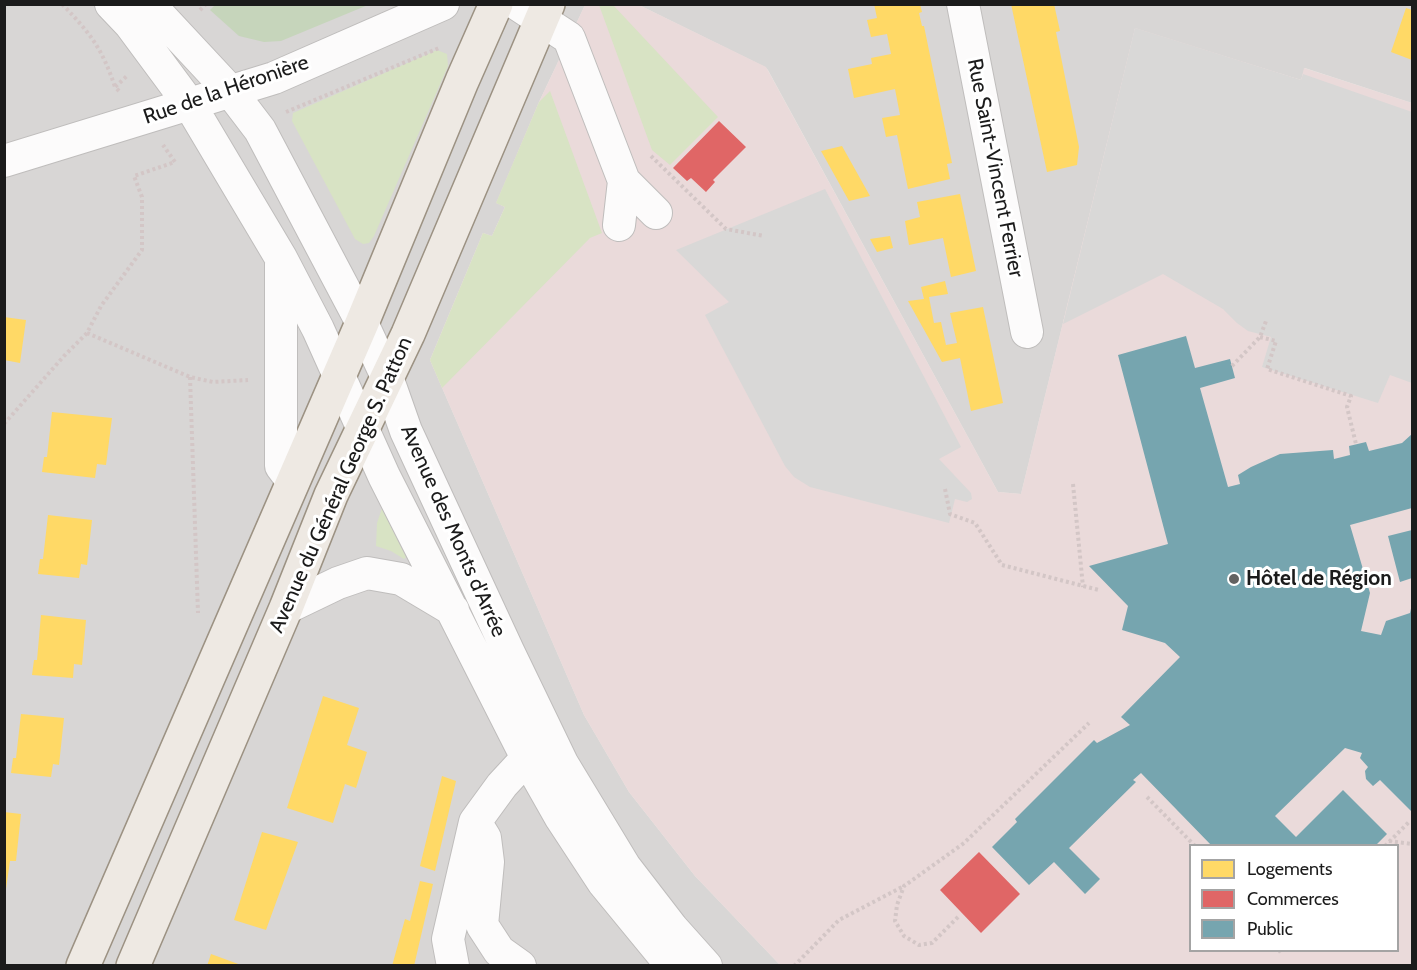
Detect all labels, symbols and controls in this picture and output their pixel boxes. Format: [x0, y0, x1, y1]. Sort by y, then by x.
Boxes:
street label: Rue de la Héronière [140, 50, 312, 130]
street label: Rue Saint-Vincent Ferrier [961, 57, 1029, 279]
street label: Avenue du Général George S. Patton [264, 333, 418, 637]
street label: Avenue des Monts d'Arrée [395, 421, 511, 641]
place label: Hôtel de Région [1246, 566, 1392, 592]
marker: Hôtel de Région [1227, 572, 1241, 586]
legend [1189, 844, 1399, 952]
text: Logements [1247, 858, 1332, 880]
text: Commerces [1247, 888, 1339, 910]
text: Public [1247, 918, 1293, 940]

